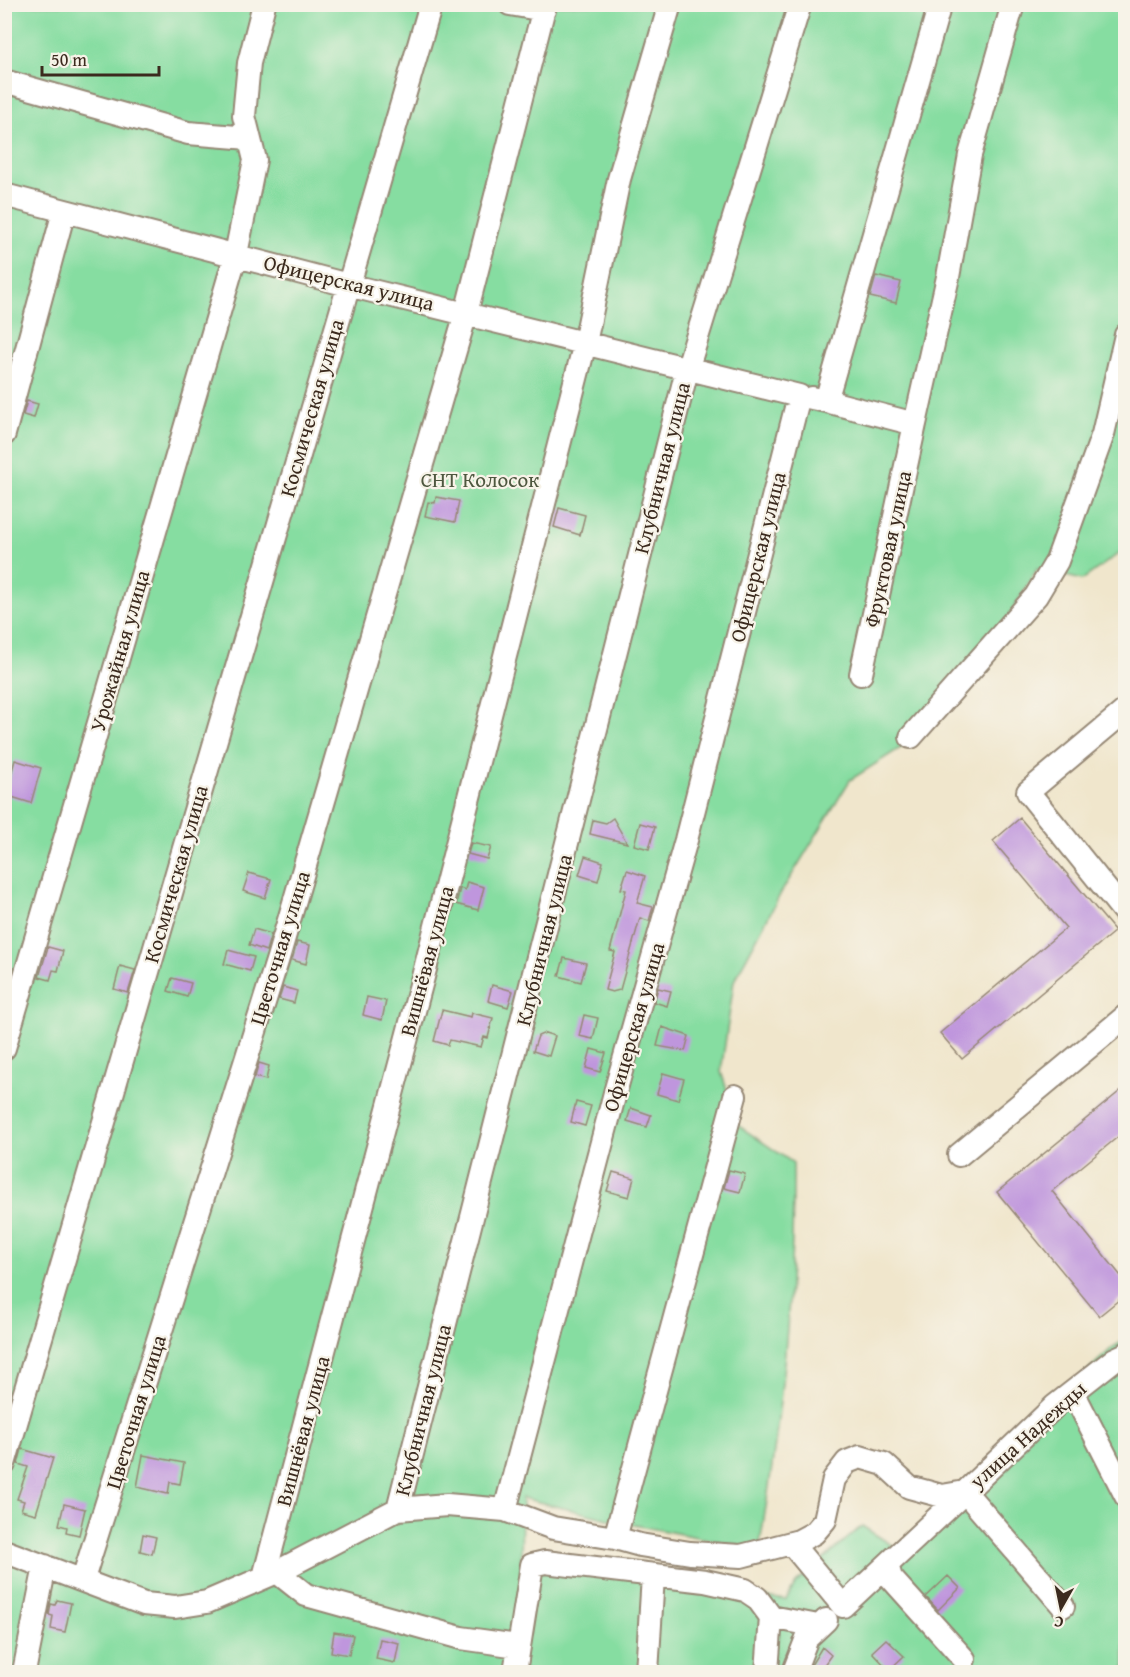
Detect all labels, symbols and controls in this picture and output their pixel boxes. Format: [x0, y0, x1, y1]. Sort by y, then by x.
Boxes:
scale bar [42, 39, 159, 77]
text: 50 m [51, 46, 87, 73]
street label: Офицерская улица [261, 246, 438, 319]
street label: Космическая улица [271, 315, 352, 500]
street label: Клубничная улица [625, 379, 698, 557]
park label: СНТ Колосок [421, 464, 539, 495]
street label: Офицерская улица [721, 468, 794, 645]
street label: Фруктовая улица [856, 468, 919, 630]
street label: Урожайная улица [82, 566, 157, 735]
street label: Космическая улица [135, 781, 216, 966]
street label: Клубничная улица [507, 851, 580, 1029]
street label: Цветочная улица [241, 867, 318, 1029]
street label: Вишнёвая улица [392, 882, 461, 1040]
street label: Офицерская улица [595, 939, 672, 1115]
street label: Клубничная улица [386, 1321, 459, 1499]
street label: Цветочная улица [97, 1331, 174, 1493]
street label: Вишнёвая улица [268, 1352, 337, 1510]
street label: улица Надежды [962, 1373, 1093, 1496]
north arrow [1031, 1578, 1091, 1638]
text: С [1052, 1610, 1065, 1635]

